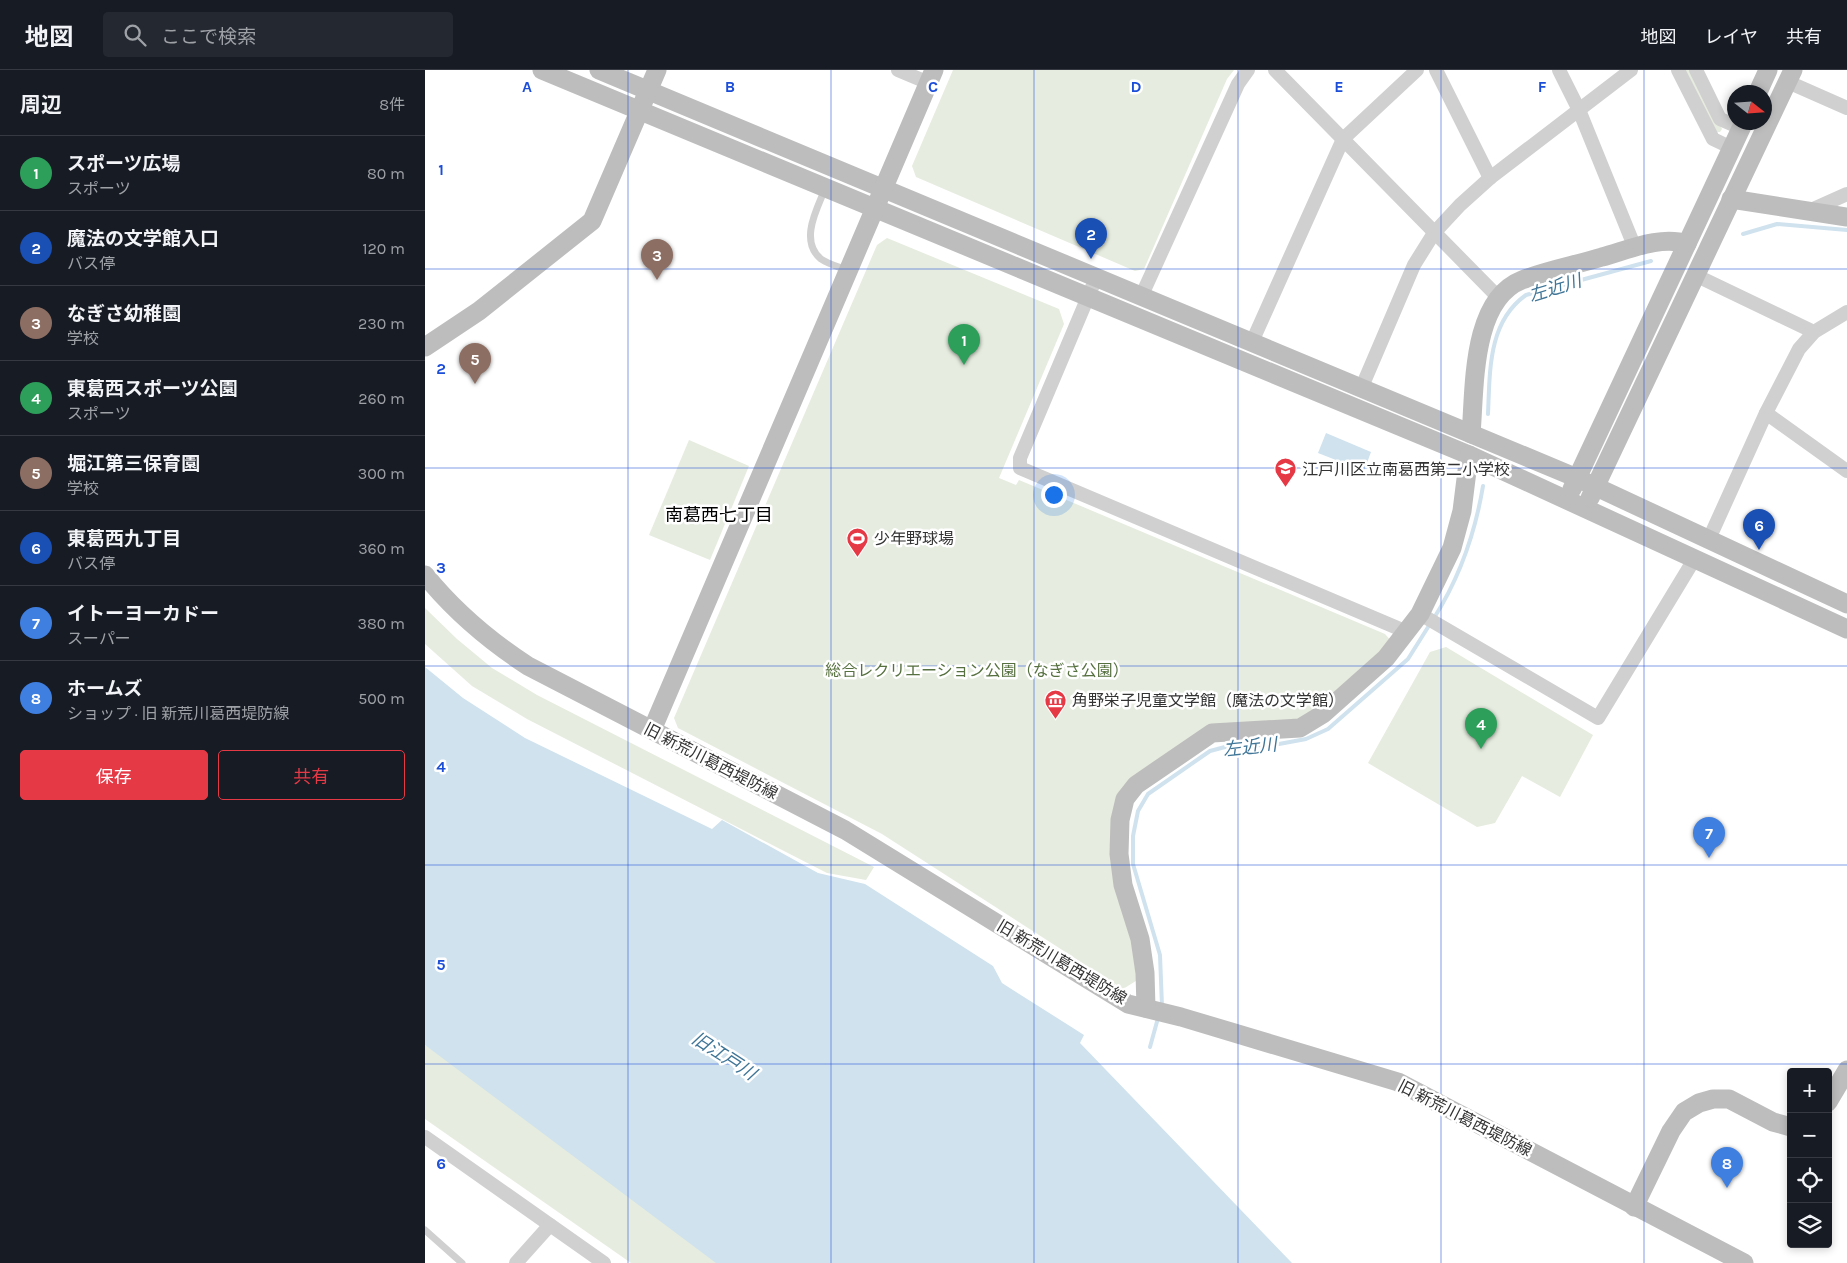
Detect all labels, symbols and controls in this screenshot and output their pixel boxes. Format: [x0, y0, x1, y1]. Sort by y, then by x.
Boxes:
search box [103, 12, 453, 57]
icon: search [121, 21, 149, 49]
text: 地図 [25, 23, 73, 51]
text: ここで検索 [161, 26, 256, 48]
text: 地図 [1641, 26, 1677, 48]
text: レイヤ [1705, 26, 1758, 48]
text: 共有 [1786, 26, 1822, 48]
text: A [522, 77, 532, 96]
text: B [725, 77, 735, 96]
text: C [928, 77, 938, 96]
text: D [1131, 77, 1142, 96]
text: E [1334, 77, 1344, 96]
text: F [1538, 77, 1547, 96]
north arrow [1727, 85, 1772, 130]
text: 周辺 [20, 93, 62, 117]
text: 8件 [379, 95, 405, 114]
text: スポーツ広場 [67, 153, 181, 175]
text: 1 [438, 160, 444, 179]
text: 1 [33, 164, 39, 183]
text: 80 m [367, 164, 405, 183]
text: スポーツ [67, 179, 131, 198]
pin: 2 [1075, 218, 1107, 259]
text: 魔法の文学館入口 [67, 228, 219, 250]
text: 2 [31, 239, 41, 258]
text: 120 m [362, 239, 405, 258]
pin: 3 [641, 239, 673, 280]
text: バス停 [67, 254, 115, 273]
water label: 左近川 [1526, 269, 1586, 306]
text: なぎさ幼稚園 [67, 303, 181, 325]
text: 3 [31, 314, 41, 333]
text: 230 m [358, 314, 405, 333]
pin: 1 [948, 324, 980, 365]
text: 学校 [67, 329, 99, 348]
pin: 5 [459, 343, 491, 384]
text: 2 [436, 359, 446, 378]
text: 東葛西スポーツ公園 [67, 378, 238, 400]
text: 4 [31, 389, 41, 408]
text: 260 m [358, 389, 405, 408]
text: スポーツ [67, 404, 131, 423]
text: 堀江第三保育園 [67, 453, 200, 475]
school or university icon: 江戸川区立南葛西第二小学校 [1274, 457, 1298, 488]
place label: 江戸川区立南葛西第二小学校 [1302, 460, 1510, 479]
text: 5 [31, 464, 41, 483]
text: 300 m [358, 464, 405, 483]
text: 学校 [67, 479, 99, 498]
your location [1041, 482, 1067, 508]
district label: 南葛西七丁目 [665, 504, 773, 526]
pin: 6 [1743, 509, 1775, 550]
sports icon: 少年野球場 [846, 526, 870, 557]
text: 東葛西九丁目 [67, 528, 181, 550]
place label: 少年野球場 [874, 529, 954, 548]
text: 6 [31, 539, 41, 558]
text: 360 m [358, 539, 405, 558]
text: バス停 [67, 554, 115, 573]
text: 3 [436, 558, 446, 577]
text: イトーヨーカドー [67, 603, 219, 625]
text: 7 [32, 614, 40, 633]
text: 380 m [357, 614, 405, 633]
text: スーパー [67, 629, 131, 648]
park label: 総合レクリエーション公園（なぎさ公園） [825, 661, 1129, 680]
text: ホームズ [67, 678, 142, 700]
museum icon: 角野栄子児童文学館（魔法の文学館） [1044, 688, 1068, 719]
text: 8 [31, 689, 41, 708]
text: 500 m [358, 689, 405, 708]
place label: 角野栄子児童文学館（魔法の文学館） [1072, 691, 1344, 710]
text: ショップ · 旧 新荒川葛西堤防線 [67, 704, 289, 723]
pin: 4 [1465, 708, 1497, 749]
street label: 旧 新荒川葛西堤防線 [641, 719, 781, 803]
water label: 左近川 [1222, 733, 1280, 761]
button: 保存 [20, 750, 208, 800]
button: 共有 [218, 750, 405, 800]
text: 4 [436, 757, 446, 776]
pin: 7 [1693, 817, 1725, 858]
street label: 旧 新荒川葛西堤防線 [994, 916, 1130, 1008]
text: 5 [436, 955, 446, 974]
water label: 旧江戸川 [688, 1027, 762, 1086]
map controls [1787, 1068, 1832, 1248]
button: + [1787, 1068, 1832, 1113]
street label: 旧 新荒川葛西堤防線 [1395, 1076, 1535, 1160]
button: − [1787, 1113, 1832, 1158]
pin: 8 [1711, 1147, 1743, 1188]
text: 6 [436, 1154, 446, 1173]
button: locate [1787, 1158, 1832, 1203]
button: layers [1787, 1203, 1832, 1248]

